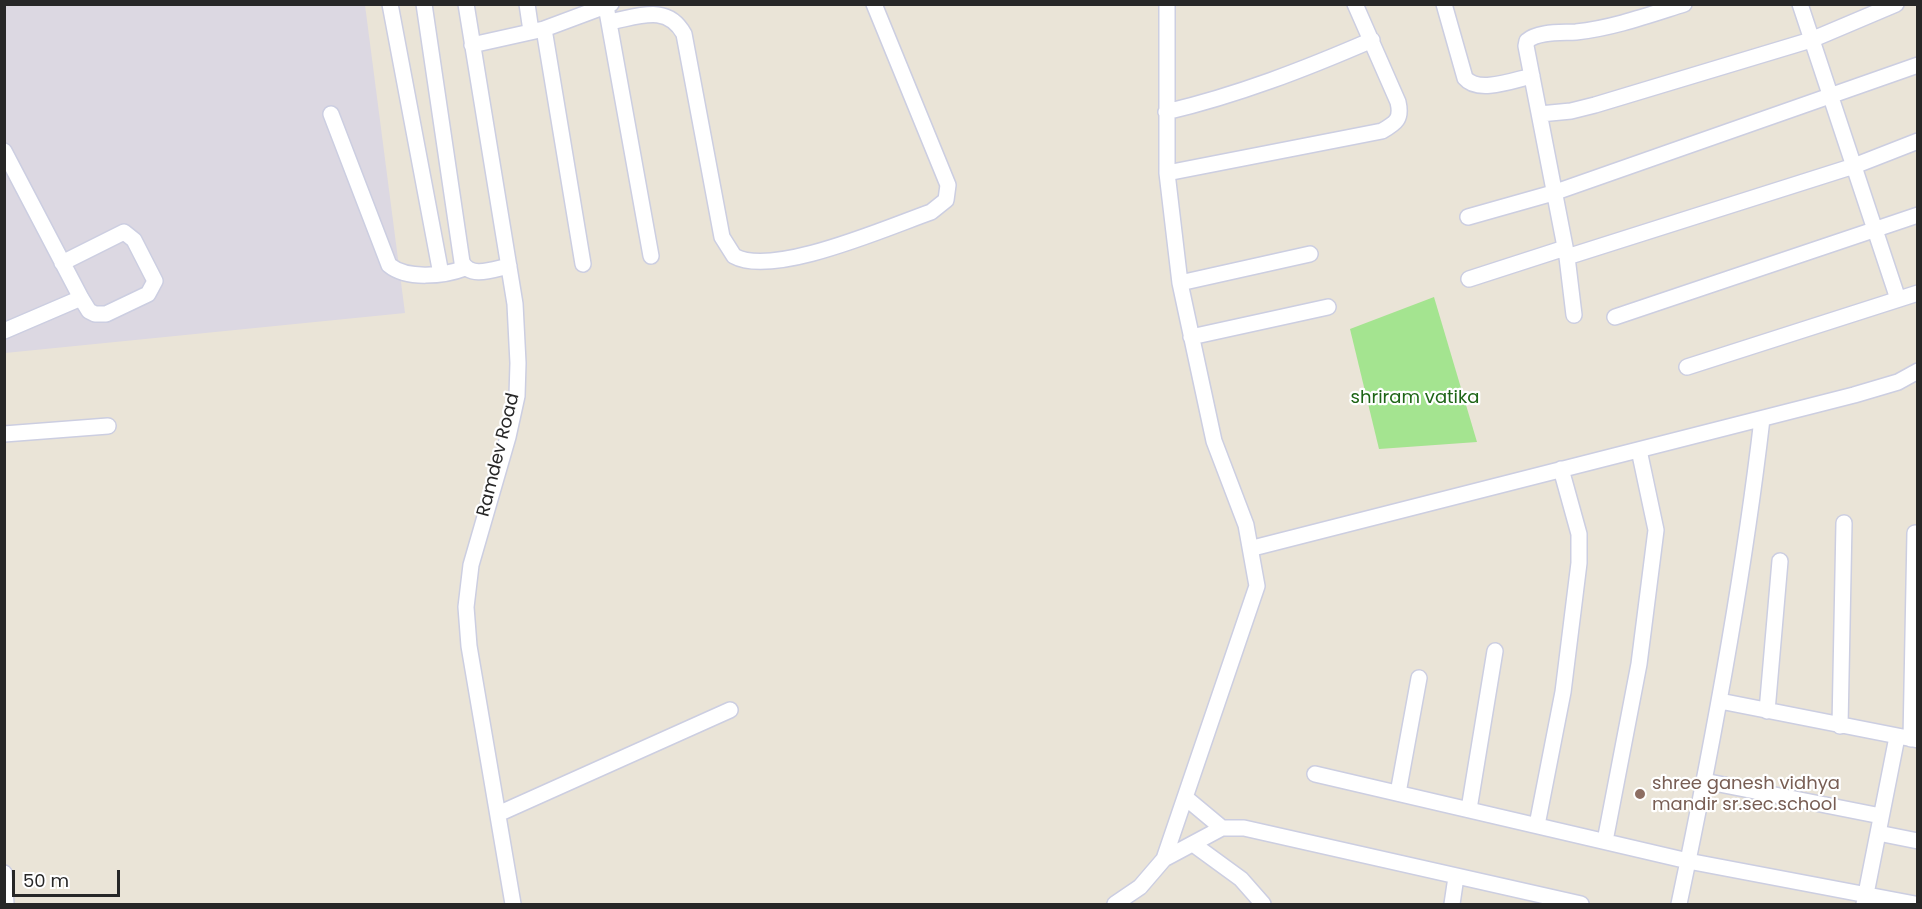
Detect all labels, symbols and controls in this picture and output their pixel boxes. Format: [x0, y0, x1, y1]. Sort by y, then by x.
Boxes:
park label: shriram vatika [1351, 387, 1479, 409]
street label: Ramdev Road [473, 391, 525, 519]
place label: shree ganesh vidhya mandir sr.sec.school [1652, 773, 1840, 816]
marker: shree ganesh vidhya mandir sr.sec.school [1633, 787, 1647, 801]
scale bar [15, 858, 123, 896]
text: 50 m [23, 868, 69, 893]

